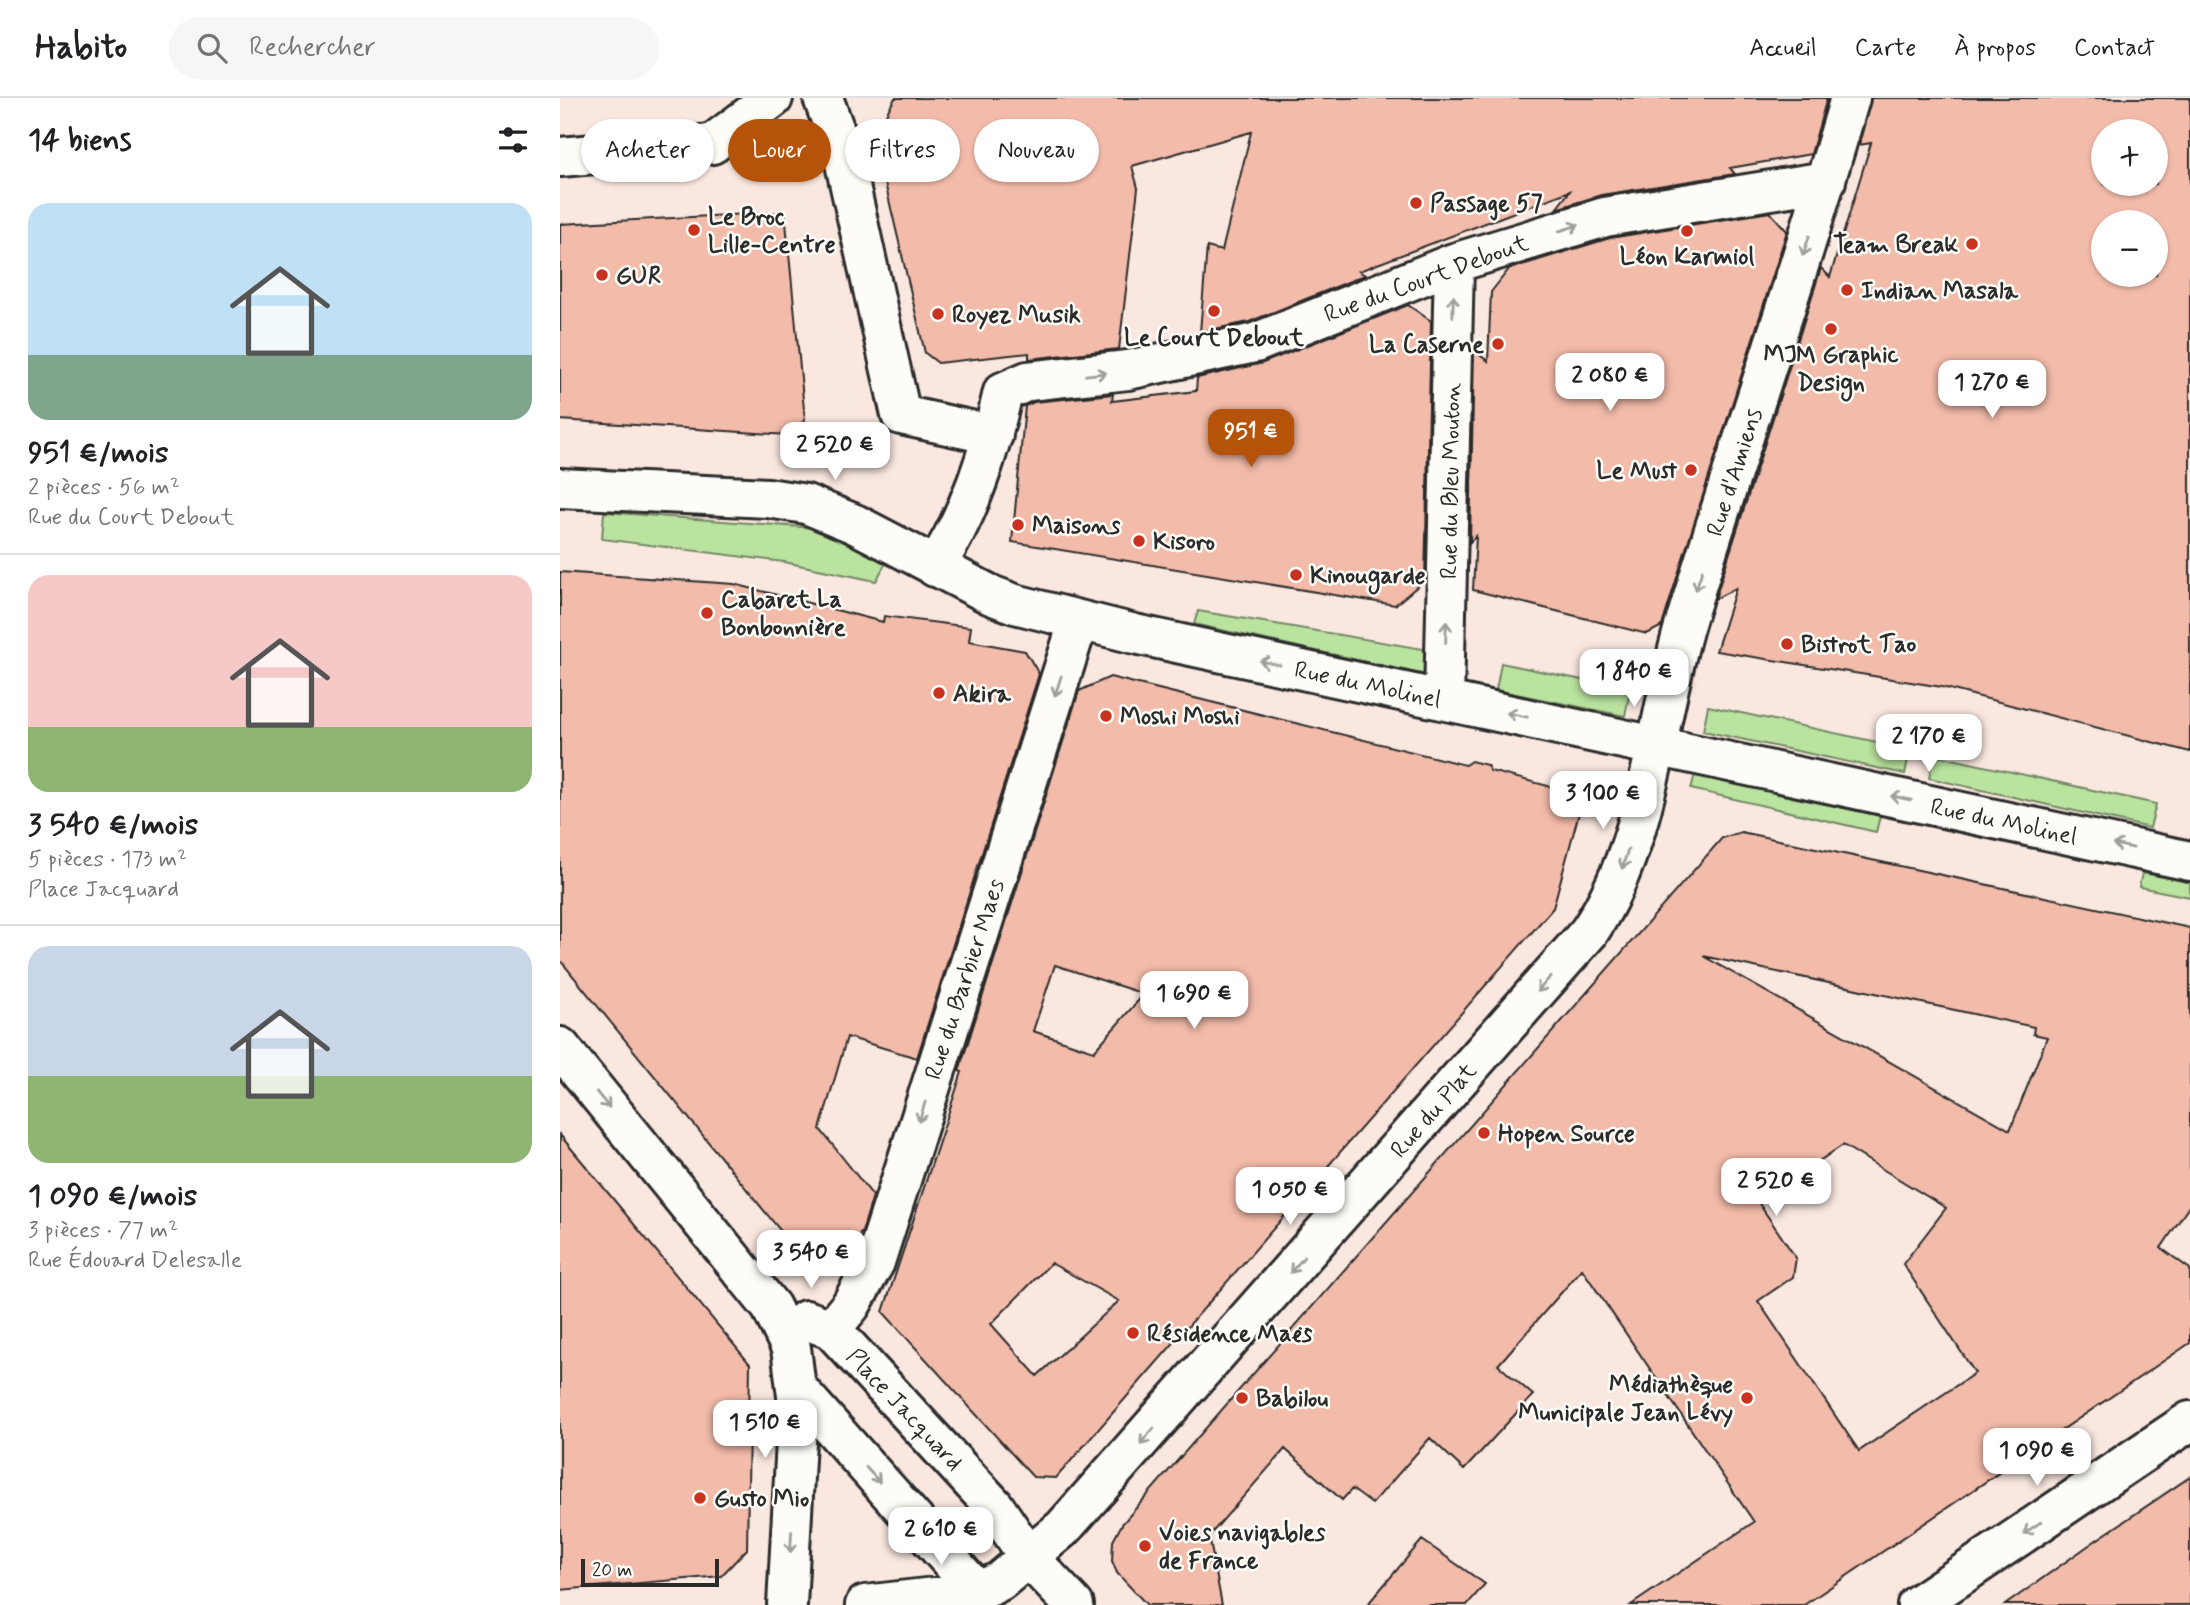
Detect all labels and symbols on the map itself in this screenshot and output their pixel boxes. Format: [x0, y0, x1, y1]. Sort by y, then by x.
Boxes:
place label: Passage 57 [1430, 189, 1543, 221]
marker: Passage 57 [1408, 195, 1424, 211]
place label: Le Broc Lille-Centre [708, 202, 836, 261]
one-way arrow [1558, 221, 1580, 234]
marker: Le Broc Lille-Centre [686, 222, 702, 238]
marker: Léon Karmiol [1679, 223, 1695, 239]
street label: Rue du Court Debout [1320, 228, 1533, 331]
place label: Team Break [1833, 230, 1958, 261]
one-way arrow [1798, 235, 1811, 257]
marker: Team Break [1964, 236, 1980, 252]
place label: Léon Karmiol [1620, 242, 1754, 273]
place label: GUR [616, 261, 661, 292]
marker: GUR [594, 267, 610, 283]
place label: Indian Masala [1861, 276, 2019, 307]
marker: Indian Masala [1839, 282, 1855, 298]
one-way arrow [1446, 295, 1460, 318]
place label: Royez Musik [952, 300, 1081, 331]
marker: Le Court Debout [1206, 303, 1222, 319]
marker: Royez Musik [930, 306, 946, 322]
marker: MJM Graphic Design [1823, 321, 1839, 337]
place label: Le Court Debout [1124, 323, 1305, 354]
place label: La Caserne [1369, 330, 1484, 361]
marker: La Caserne [1490, 336, 1506, 352]
place label: MJM Graphic Design [1763, 340, 1899, 402]
pin: 2 080 € [1545, 354, 1675, 413]
pin: 1 270 € [1927, 360, 2057, 420]
one-way arrow [1084, 367, 1107, 380]
street label: Rue du Bleu Mouton [1434, 382, 1469, 579]
street label: Rue d'Amiens [1700, 404, 1771, 541]
pin: 951 € [1202, 410, 1300, 469]
pin: 2 520 € [770, 422, 900, 482]
place label: Le Must [1597, 456, 1677, 487]
marker: Le Must [1683, 462, 1699, 478]
place label: Maisons [1032, 511, 1121, 542]
marker: Maisons [1010, 517, 1026, 533]
place label: Kisoro [1153, 527, 1215, 558]
marker: Kisoro [1131, 533, 1147, 549]
place label: Kinougarde [1310, 561, 1426, 595]
marker: Kinougarde [1288, 567, 1304, 583]
one-way arrow [1692, 568, 1705, 590]
place label: Cabaret La Bonbonnière [721, 585, 846, 644]
marker: Cabaret La Bonbonnière [699, 605, 715, 621]
one-way arrow [1440, 621, 1453, 644]
place label: Bistrot Tao [1801, 630, 1917, 661]
marker: Bistrot Tao [1779, 636, 1795, 652]
pin: 1 840 € [1569, 650, 1699, 709]
one-way arrow [1259, 655, 1282, 669]
street label: Rue du Molinel [1292, 655, 1444, 716]
one-way arrow [1051, 674, 1063, 696]
place label: Akira [953, 679, 1011, 710]
marker: Akira [931, 685, 947, 701]
place label: Moshi Moshi [1120, 702, 1240, 733]
marker: Moshi Moshi [1098, 708, 1114, 724]
one-way arrow [1506, 708, 1529, 722]
pin: 2 170 € [1864, 714, 1994, 774]
pin: 3 100 € [1538, 772, 1668, 831]
one-way arrow [1890, 791, 1913, 805]
street label: Rue du Molinel [1928, 792, 2080, 853]
one-way arrow [2112, 839, 2135, 853]
one-way arrow [1618, 848, 1631, 870]
street label: Rue du Barbier Maes [918, 875, 1013, 1084]
pin: 1 690 € [1129, 972, 1259, 1031]
one-way arrow [1536, 974, 1552, 992]
street label: Rue du Plat [1384, 1057, 1484, 1165]
one-way arrow [595, 1091, 611, 1109]
one-way arrow [915, 1101, 928, 1123]
place label: Hopen Source [1498, 1119, 1635, 1150]
marker: Hopen Source [1476, 1125, 1492, 1141]
pin: 2 520 € [1711, 1158, 1841, 1218]
pin: 1 050 € [1225, 1168, 1355, 1227]
pin: 3 540 € [746, 1230, 876, 1290]
one-way arrow [1289, 1256, 1305, 1274]
place label: Résidence Maës [1147, 1319, 1313, 1350]
marker: Résidence Maës [1125, 1325, 1141, 1341]
street label: Place Jacquard [839, 1342, 969, 1478]
place label: Médiathèque Municipale Jean Lévy [1518, 1370, 1733, 1429]
place label: Babilou [1256, 1384, 1328, 1415]
marker: Babilou [1234, 1390, 1250, 1406]
marker: Médiathèque Municipale Jean Lévy [1739, 1390, 1755, 1406]
pin: 1 510 € [700, 1400, 830, 1460]
one-way arrow [1139, 1427, 1155, 1445]
pin: 1 090 € [1972, 1428, 2102, 1488]
one-way arrow [865, 1466, 882, 1483]
place label: Gusto Mio [714, 1484, 809, 1515]
marker: Gusto Mio [692, 1490, 708, 1506]
pin: 2 610 € [876, 1508, 1006, 1567]
place label: Voies navigables de France [1159, 1518, 1326, 1577]
one-way arrow [2023, 1521, 2042, 1535]
one-way arrow [784, 1530, 797, 1553]
marker: Voies navigables de France [1137, 1538, 1153, 1554]
scale bar [581, 1556, 719, 1588]

